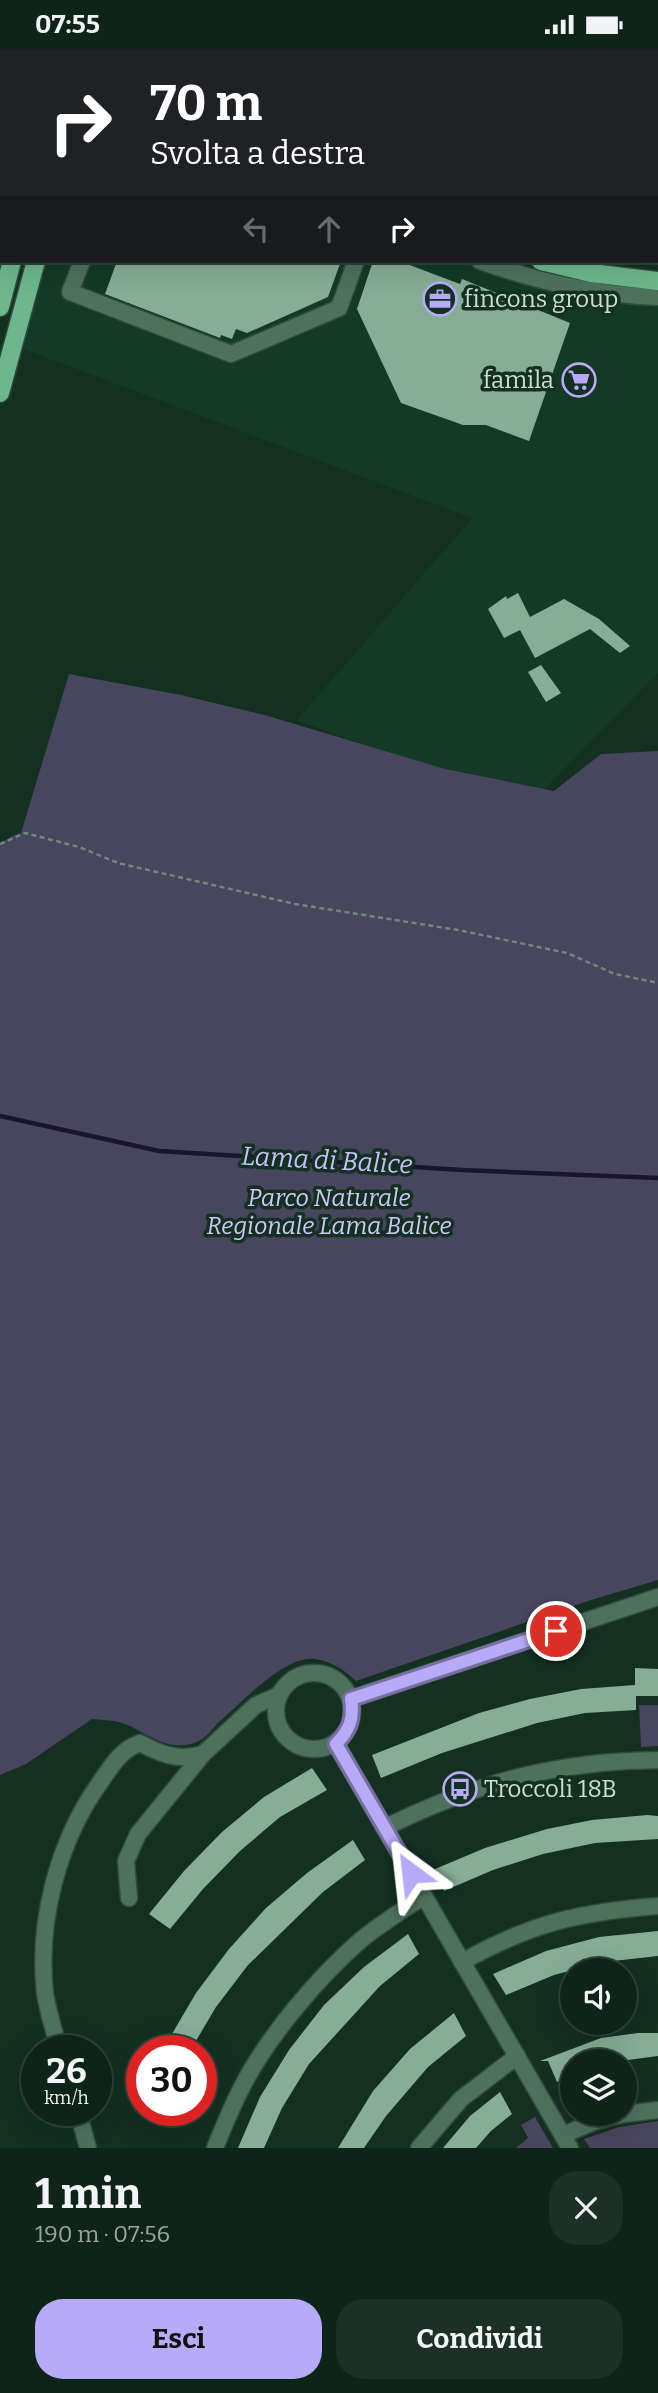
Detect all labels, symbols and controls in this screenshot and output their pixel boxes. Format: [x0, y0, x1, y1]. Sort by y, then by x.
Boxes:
text: 07:55 [35, 9, 100, 40]
text: 70 m [150, 74, 262, 133]
icon: right [35, 77, 126, 168]
text: Svolta a destra [150, 134, 365, 172]
icon: left [237, 210, 275, 248]
icon: ahead [310, 210, 348, 248]
icon: right [383, 210, 421, 248]
office icon: fincons group [421, 280, 459, 318]
place label: fincons group [464, 285, 618, 313]
supermarket icon: famila [560, 361, 598, 399]
place label: famila [483, 366, 554, 394]
water label: Lama di Balice [241, 1141, 413, 1180]
park label: Parco Naturale Regionale Lama Balice [207, 1184, 451, 1240]
pin [526, 1601, 586, 1661]
icon: arrive [537, 1612, 575, 1650]
bus stop icon: Troccoli 18B [441, 1770, 479, 1808]
place label: Troccoli 18B [484, 1775, 617, 1803]
position arrow [374, 1836, 448, 1910]
map controls [560, 1958, 637, 2126]
button: sound [560, 1958, 637, 2035]
speed limit sign: 30 [126, 2035, 217, 2126]
button: layers [560, 2049, 637, 2126]
text: 26 [46, 2050, 87, 2092]
text: km/h [44, 2087, 89, 2109]
text: 1 min [35, 2169, 141, 2219]
button: close [549, 2171, 623, 2245]
text: 190 m · 07:56 [35, 2220, 170, 2248]
button: Esci [35, 2299, 322, 2379]
button: Condividi [336, 2299, 623, 2379]

